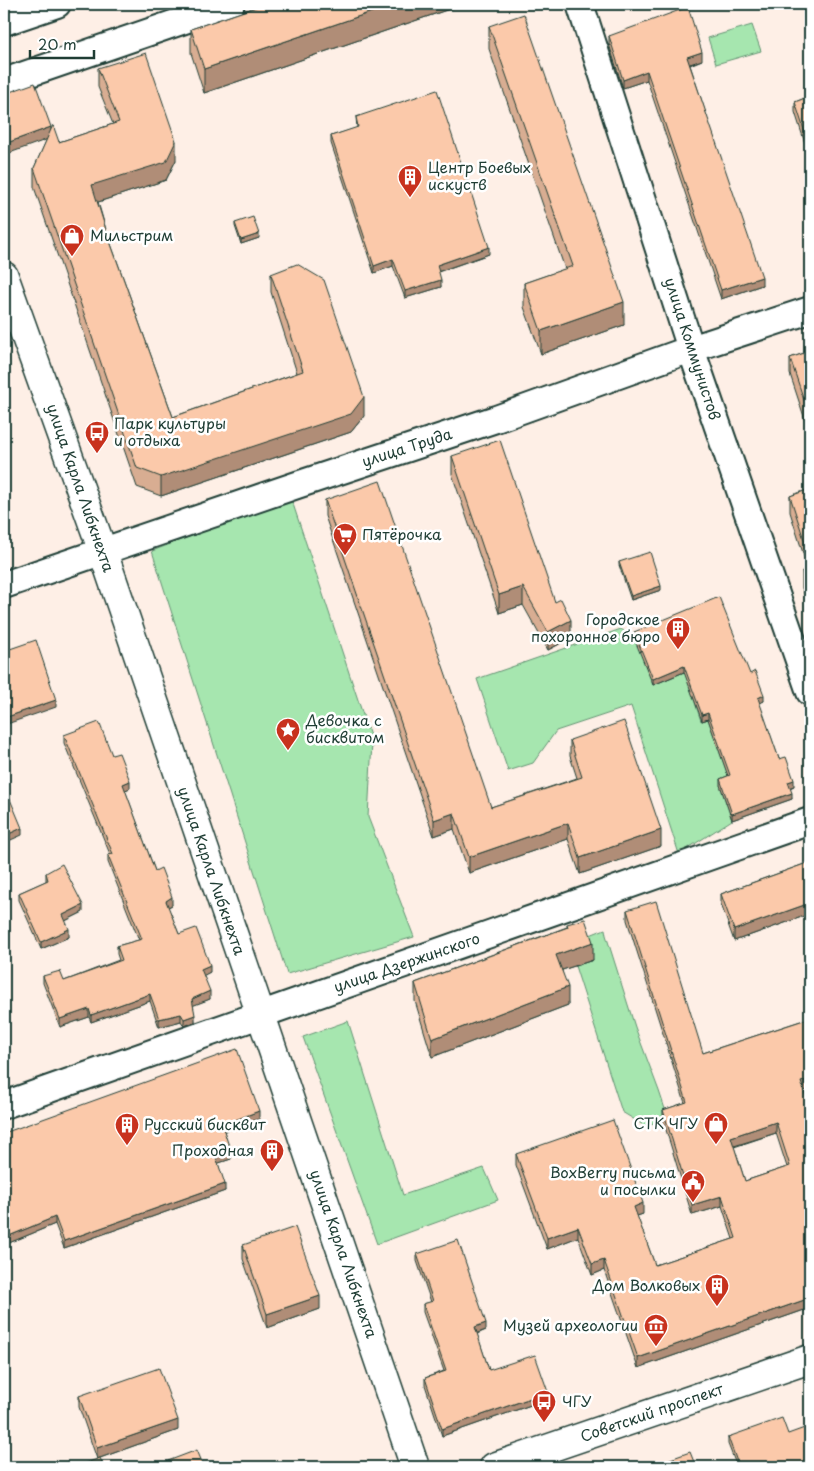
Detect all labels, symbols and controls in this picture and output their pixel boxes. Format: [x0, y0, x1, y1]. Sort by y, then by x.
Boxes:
scale bar [30, 28, 94, 60]
text: 20 m [38, 32, 77, 55]
place label: Центр Боевых искуств [428, 155, 531, 195]
building icon: Центр Боевых искуств [397, 164, 423, 198]
shop icon: Мильстрим [59, 223, 85, 257]
place label: Мильстрим [90, 223, 174, 246]
street label: улица Коммунистов [660, 274, 727, 423]
street label: улица Карла Либкнехта [42, 400, 121, 575]
place label: Парк культуры и отдыха [114, 411, 226, 451]
bus stop icon: Парк культуры и отдыха [84, 420, 110, 454]
street label: улица Труда [358, 421, 455, 472]
supermarket icon: Пятёрочка [332, 522, 358, 556]
place label: Пятёрочка [362, 522, 442, 545]
place label: Городское похоронное бюро [531, 607, 660, 647]
building icon: Городское похоронное бюро [665, 616, 691, 650]
place label: Девочка с бисквитом [305, 708, 385, 748]
place icon: Девочка с бисквитом [275, 717, 301, 751]
street label: улица Карла Либкнехта [173, 783, 252, 958]
street label: улица Дзержинского [330, 926, 483, 997]
place label: СТК ЧГУ [633, 1111, 698, 1134]
shop icon: СТК ЧГУ [703, 1111, 729, 1145]
building icon: Русский бисквит [114, 1112, 140, 1146]
place label: Русский бисквит [144, 1112, 266, 1135]
place label: Проходная [172, 1138, 254, 1161]
building icon: Проходная [259, 1138, 285, 1172]
place label: BoxBerry письма и посылки [550, 1160, 677, 1200]
street label: улица Карла Либкнехта [305, 1166, 384, 1341]
public building icon: BoxBerry письма и посылки [680, 1169, 706, 1203]
place label: Дом Волковых [592, 1273, 700, 1296]
building icon: Дом Волковых [704, 1273, 730, 1307]
place label: Музей археологии [503, 1313, 638, 1336]
museum icon: Музей археологии [643, 1313, 669, 1347]
street label: Советский проспект [577, 1376, 727, 1447]
bus stop icon: ЧГУ [531, 1389, 557, 1423]
place label: ЧГУ [562, 1389, 592, 1412]

